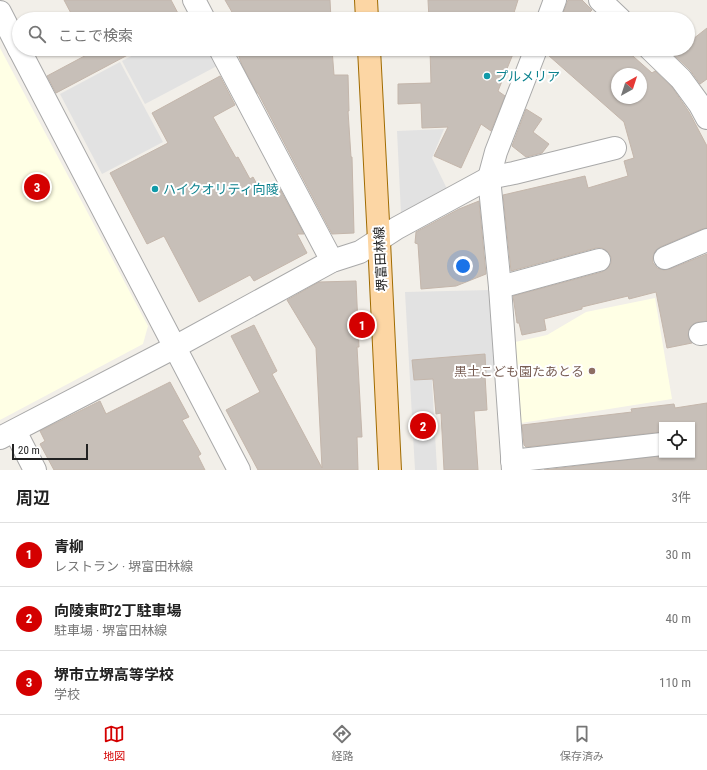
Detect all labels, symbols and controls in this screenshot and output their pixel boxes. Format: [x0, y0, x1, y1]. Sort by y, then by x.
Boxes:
search box [12, 12, 695, 56]
icon: search [26, 23, 48, 45]
text: ここで検索 [58, 27, 133, 45]
north arrow [611, 68, 647, 104]
place label: プルメリア [495, 69, 560, 84]
marker: プルメリア [482, 71, 492, 81]
pin: 3 [24, 172, 50, 202]
place label: ハイクオリティ向陵 [163, 182, 279, 197]
marker: ハイクオリティ向陵 [150, 184, 160, 194]
street label: 堺富田林線 [371, 226, 390, 292]
your location [453, 256, 473, 276]
pin: 1 [349, 310, 375, 340]
place label: 黒土こども園たあとる [454, 364, 584, 379]
marker: 黒土こども園たあとる [587, 366, 597, 376]
pin: 2 [410, 411, 436, 441]
map controls [659, 422, 695, 458]
button: locate [659, 422, 695, 458]
scale bar [12, 442, 88, 461]
text: 20 m [18, 444, 40, 457]
text: 周辺 [16, 488, 50, 508]
text: 3件 [672, 490, 691, 505]
text: 青柳 [54, 538, 84, 556]
text: 1 [26, 547, 32, 562]
text: 30 m [665, 547, 691, 562]
text: レストラン · 堺富田林線 [54, 559, 193, 574]
text: 向陵東町2丁駐車場 [54, 602, 182, 620]
text: 2 [26, 611, 32, 626]
text: 40 m [665, 611, 691, 626]
text: 駐車場 · 堺富田林線 [54, 623, 167, 638]
text: 堺市立堺高等学校 [54, 666, 174, 684]
text: 3 [26, 675, 32, 690]
text: 110 m [659, 675, 691, 690]
text: 学校 [54, 687, 80, 702]
tab: 地図 [103, 723, 125, 763]
tab: 経路 [331, 723, 353, 763]
tab: 保存済み [560, 723, 604, 763]

